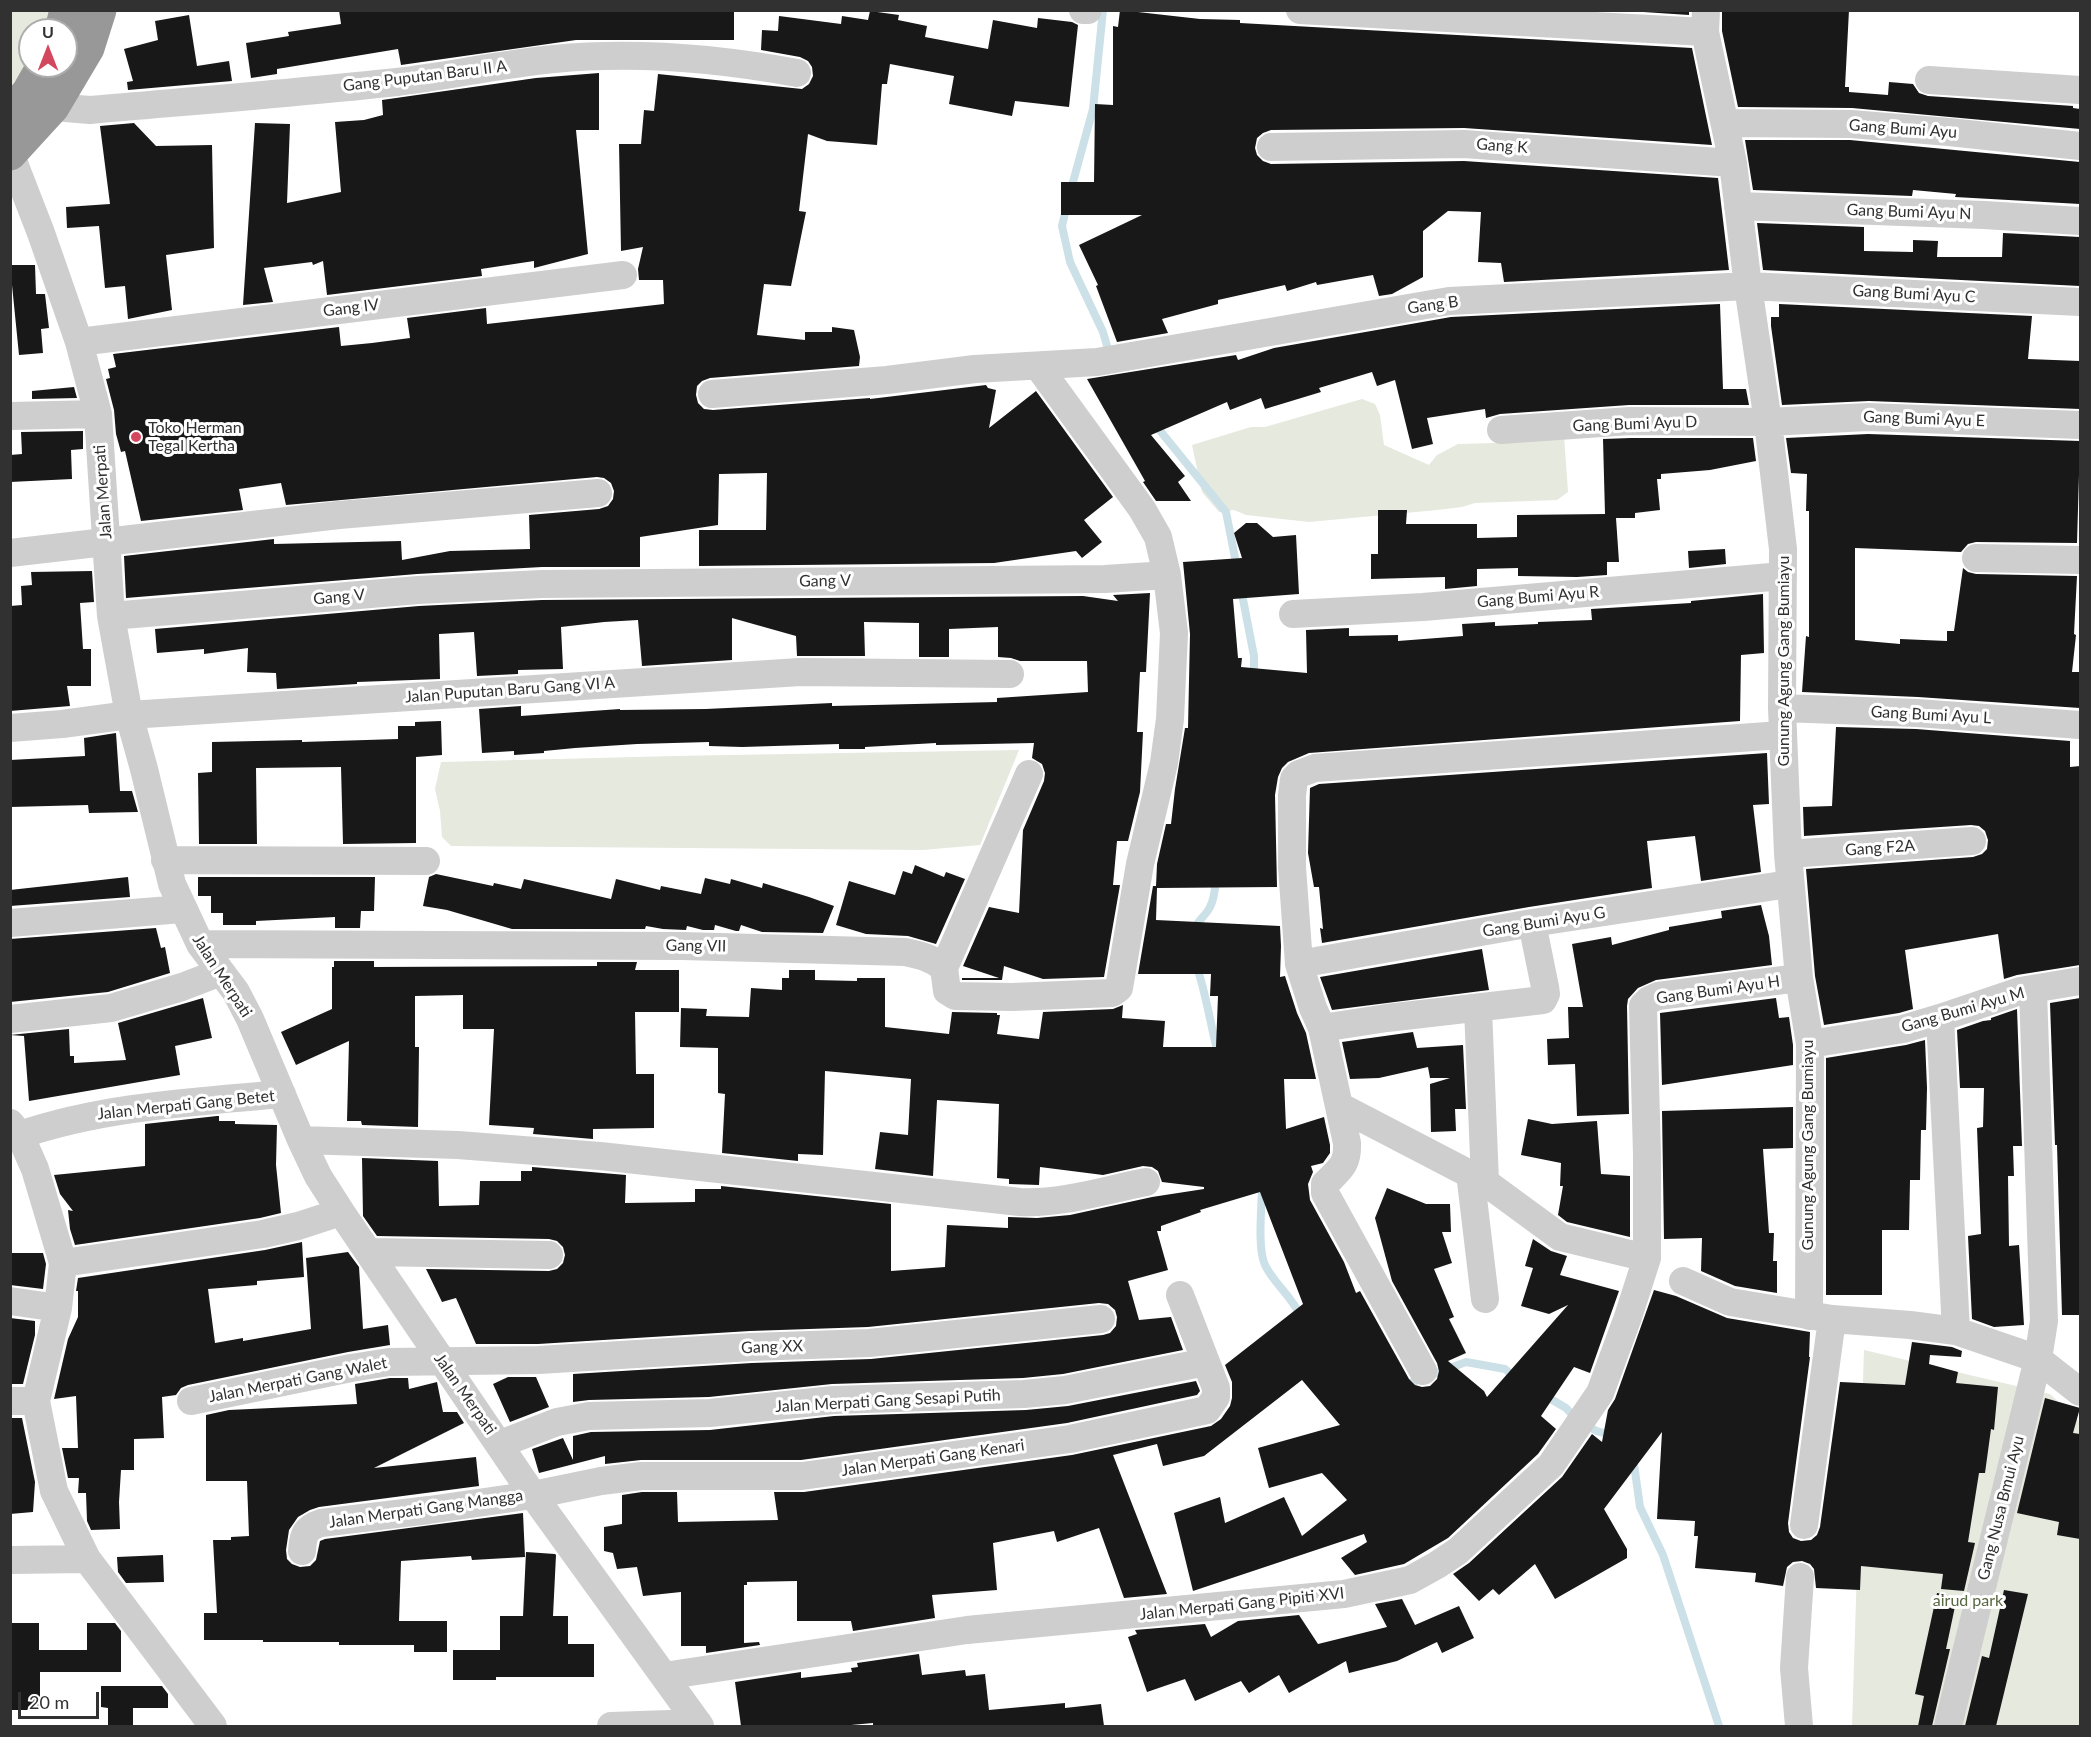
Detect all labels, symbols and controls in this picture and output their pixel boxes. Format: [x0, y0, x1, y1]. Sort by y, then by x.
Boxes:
north arrow [18, 18, 78, 78]
text: U [42, 22, 54, 41]
street label: Gang Puputan Baru II A [342, 56, 508, 96]
street label: Gang Bumi Ayu [1848, 116, 1958, 142]
street label: Gang K [1476, 135, 1528, 157]
street label: Gang Bumi Ayu N [1846, 200, 1972, 224]
street label: Gang Bumi Ayu C [1852, 281, 1976, 307]
street label: Gang B [1406, 292, 1460, 318]
street label: Gang IV [322, 295, 380, 321]
street label: Gang Bumi Ayu E [1863, 407, 1985, 431]
street label: Gang Bumi Ayu D [1572, 412, 1698, 436]
place label: Toko Herman Tegal Kertha [148, 418, 242, 456]
marker: Toko Herman Tegal Kertha [129, 430, 143, 444]
street label: Jalan Merpati [90, 444, 116, 540]
street label: Gunung Agung Gang Bumiayu [1774, 555, 1794, 767]
street label: Gang V [799, 571, 851, 591]
street label: Gang Bumi Ayu R [1476, 582, 1600, 612]
street label: Gang V [312, 585, 366, 609]
street label: Jalan Puputan Baru Gang VI A [404, 673, 616, 707]
street label: Gang Bumi Ayu L [1870, 702, 1992, 728]
street label: Gang F2A [1844, 836, 1916, 860]
street label: Gang Bumi Ayu G [1481, 903, 1607, 941]
street label: Jalan Merpati [188, 931, 256, 1021]
street label: Gang VII [665, 936, 727, 956]
street label: Gang Bumi Ayu H [1655, 972, 1781, 1008]
street label: Gang Bumi Ayu M [1899, 983, 2027, 1037]
street label: Gunung Agung Gang Bumiayu [1798, 1039, 1818, 1251]
street label: Jalan Merpati Gang Betet [96, 1086, 276, 1124]
street label: Gang XX [741, 1336, 803, 1358]
street label: Jalan Merpati [430, 1350, 500, 1438]
street label: Jalan Merpati Gang Walet [207, 1353, 389, 1407]
street label: Jalan Merpati Gang Sesapi Putih [775, 1386, 1001, 1416]
street label: Gang Nusa Bmui Ayu [1974, 1434, 2028, 1582]
street label: Jalan Merpati Gang Kenari [840, 1436, 1026, 1480]
street label: Jalan Merpati Gang Mangga [328, 1486, 524, 1532]
street label: Jalan Merpati Gang Pipiti XVI [1139, 1584, 1345, 1624]
park label: airud park [1933, 1591, 2003, 1611]
scale bar [21, 1680, 102, 1718]
text: 20 m [29, 1691, 69, 1713]

